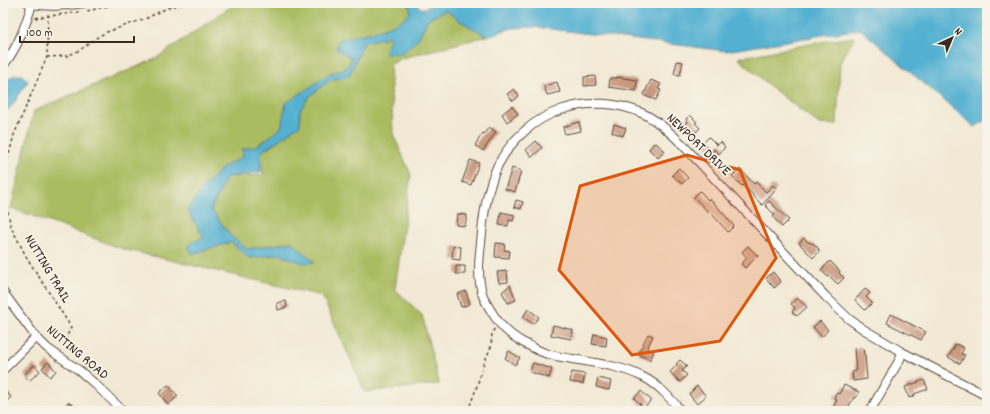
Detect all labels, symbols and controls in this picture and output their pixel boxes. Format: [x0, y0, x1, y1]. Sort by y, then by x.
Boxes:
scale bar [20, 18, 134, 44]
north arrow [932, 18, 972, 58]
text: 100 m [26, 25, 53, 42]
text: N [950, 25, 965, 40]
street label: NEWPORT DRIVE [661, 109, 735, 181]
street label: NUTTING TRAIL [19, 231, 75, 307]
street label: NUTTING ROAD [41, 321, 113, 385]

